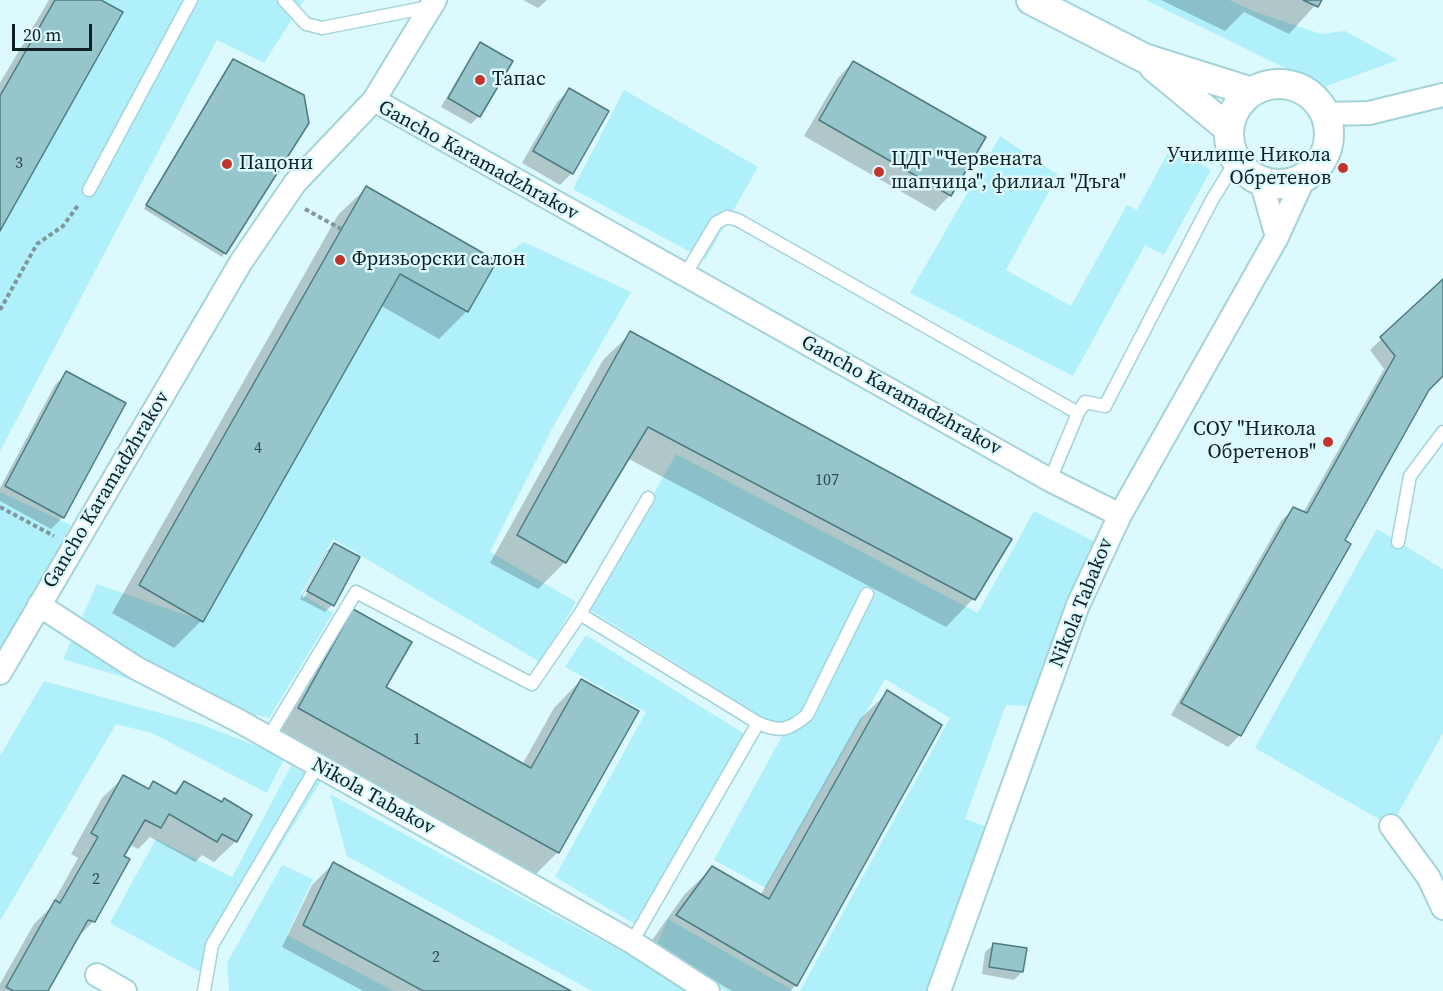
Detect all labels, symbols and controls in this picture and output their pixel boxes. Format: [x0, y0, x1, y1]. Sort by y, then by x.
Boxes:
scale bar [15, 12, 94, 50]
text: 20 m [23, 22, 61, 47]
place label: Тапас [492, 68, 546, 92]
marker: Тапас [473, 73, 487, 87]
street label: Gancho Karamadzhrakov [374, 96, 582, 226]
place label: Училище Никола Обретенов [1167, 144, 1331, 191]
place label: ЦДГ "Червената шапчица", филиал "Дъга" [891, 148, 1126, 195]
place label: Пацони [239, 152, 313, 176]
house number: 3 [15, 154, 23, 174]
marker: Пацони [220, 157, 234, 171]
marker: Училище Никола Обретенов [1336, 161, 1350, 175]
marker: ЦДГ "Червената шапчица", филиал "Дъга" [872, 165, 886, 179]
place label: Фризьорски салон [352, 248, 525, 272]
marker: Фризьорски салон [333, 253, 347, 267]
street label: Gancho Karamadzhrakov [797, 331, 1005, 461]
street label: Gancho Karamadzhrakov [39, 387, 175, 593]
place label: СОУ "Никола Обретенов" [1193, 418, 1316, 465]
marker: СОУ "Никола Обретенов" [1321, 435, 1335, 449]
house number: 4 [254, 439, 262, 459]
house number: 107 [815, 471, 839, 491]
street label: Nikola Tabakov [1045, 535, 1119, 671]
house number: 1 [413, 730, 421, 750]
street label: Nikola Tabakov [307, 753, 439, 841]
house number: 2 [92, 870, 100, 890]
house number: 2 [432, 948, 440, 968]

